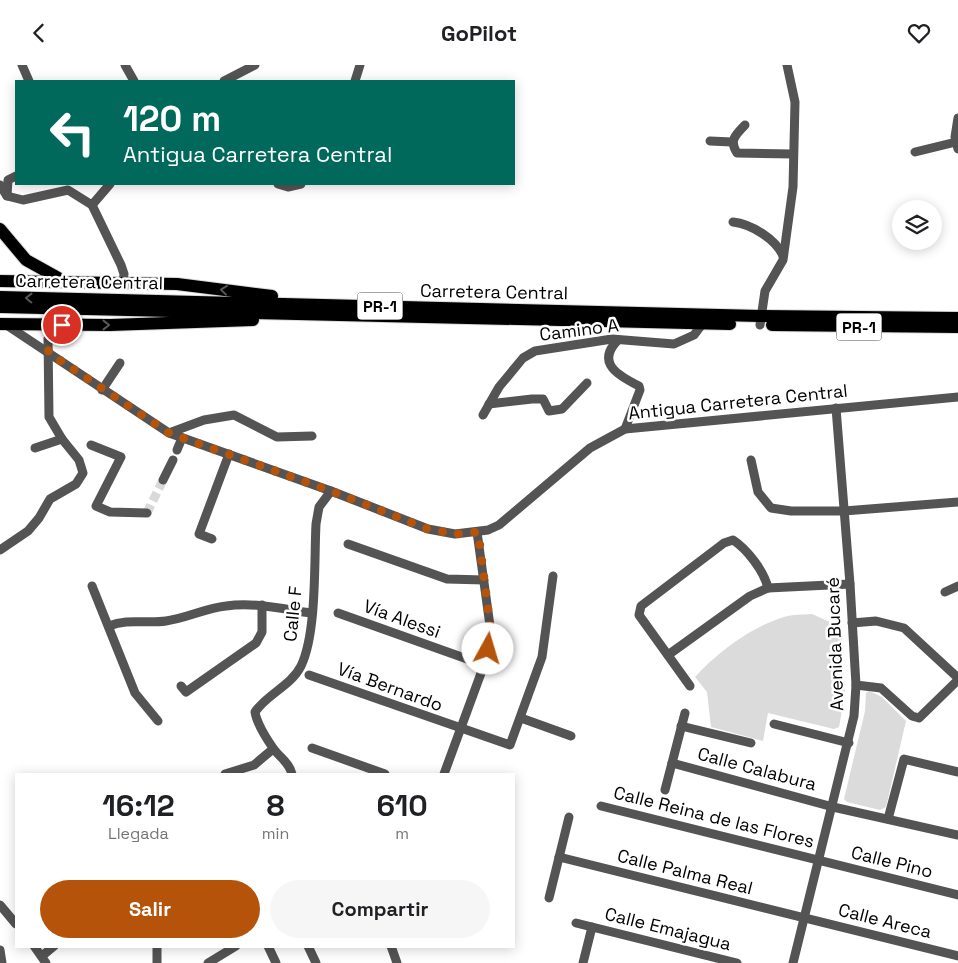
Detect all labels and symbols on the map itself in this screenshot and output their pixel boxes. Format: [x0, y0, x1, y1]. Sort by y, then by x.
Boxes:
street label: Carretera Central [15, 269, 163, 294]
street label: Carretera Central [420, 279, 568, 304]
one-way arrow [220, 285, 228, 296]
one-way arrow [25, 293, 32, 303]
road number: PR-1 [358, 293, 402, 320]
pin [41, 304, 83, 346]
street label: Camino A [538, 313, 620, 346]
road number: PR-1 [836, 313, 882, 341]
one-way arrow [102, 320, 110, 330]
street label: Antigua Carretera Central [627, 379, 849, 424]
street label: Avenida Bucaré [821, 577, 848, 711]
street label: Calle F [278, 585, 307, 643]
street label: Vía Alessi [361, 594, 444, 643]
position arrow [461, 622, 513, 674]
street label: Vía Bernardo [334, 657, 446, 716]
street label: Calle Calabura [695, 742, 819, 795]
street label: Calle Reina de las Flores [611, 780, 817, 853]
street label: Calle Pino [849, 840, 935, 883]
street label: Calle Palma Real [615, 844, 755, 899]
street label: Calle Areca [836, 898, 934, 943]
street label: Calle Emajagua [603, 902, 734, 955]

